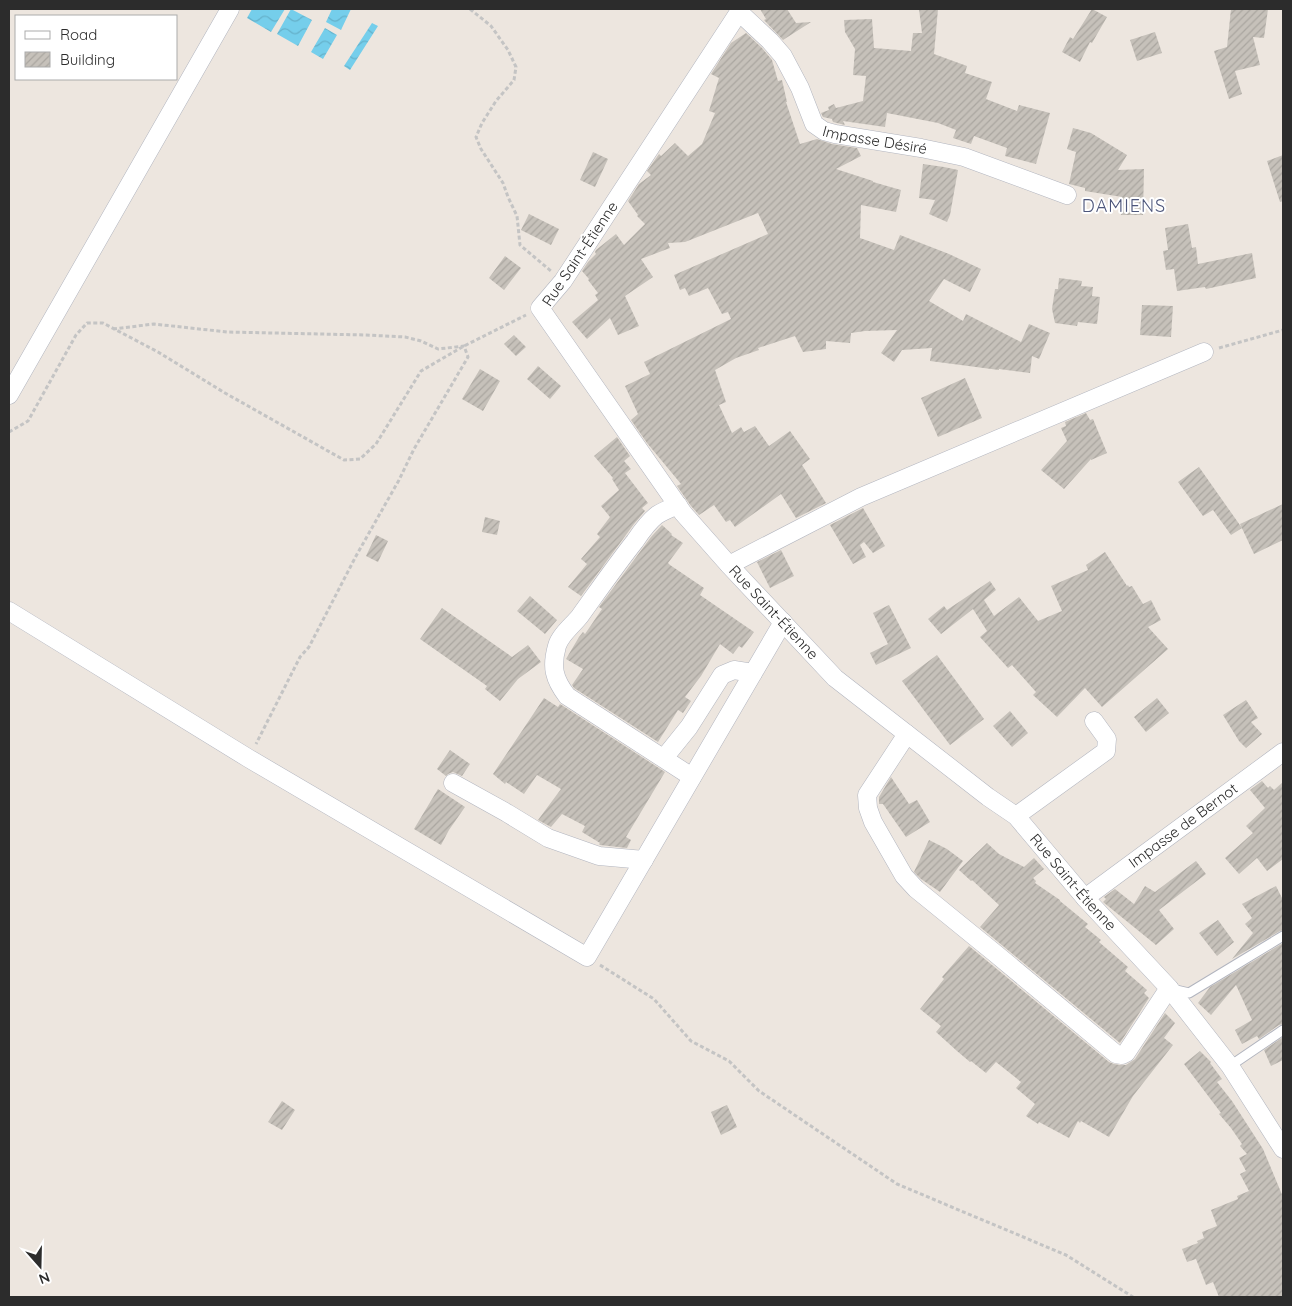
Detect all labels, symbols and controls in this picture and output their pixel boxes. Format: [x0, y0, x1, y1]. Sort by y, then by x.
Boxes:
legend [15, 15, 178, 80]
text: Road [60, 25, 97, 44]
text: Building [60, 50, 115, 69]
street label: Impasse Désiré [820, 121, 929, 158]
district label: DAMIENS [1082, 194, 1166, 217]
street label: Rue Saint-Étienne [537, 198, 622, 310]
street label: Rue Saint-Étienne [725, 561, 823, 663]
street label: Impasse de Bernot [1125, 779, 1241, 872]
street label: Rue Saint-Étienne [1026, 830, 1121, 935]
north arrow [15, 1241, 65, 1291]
text: N [37, 1268, 52, 1288]

